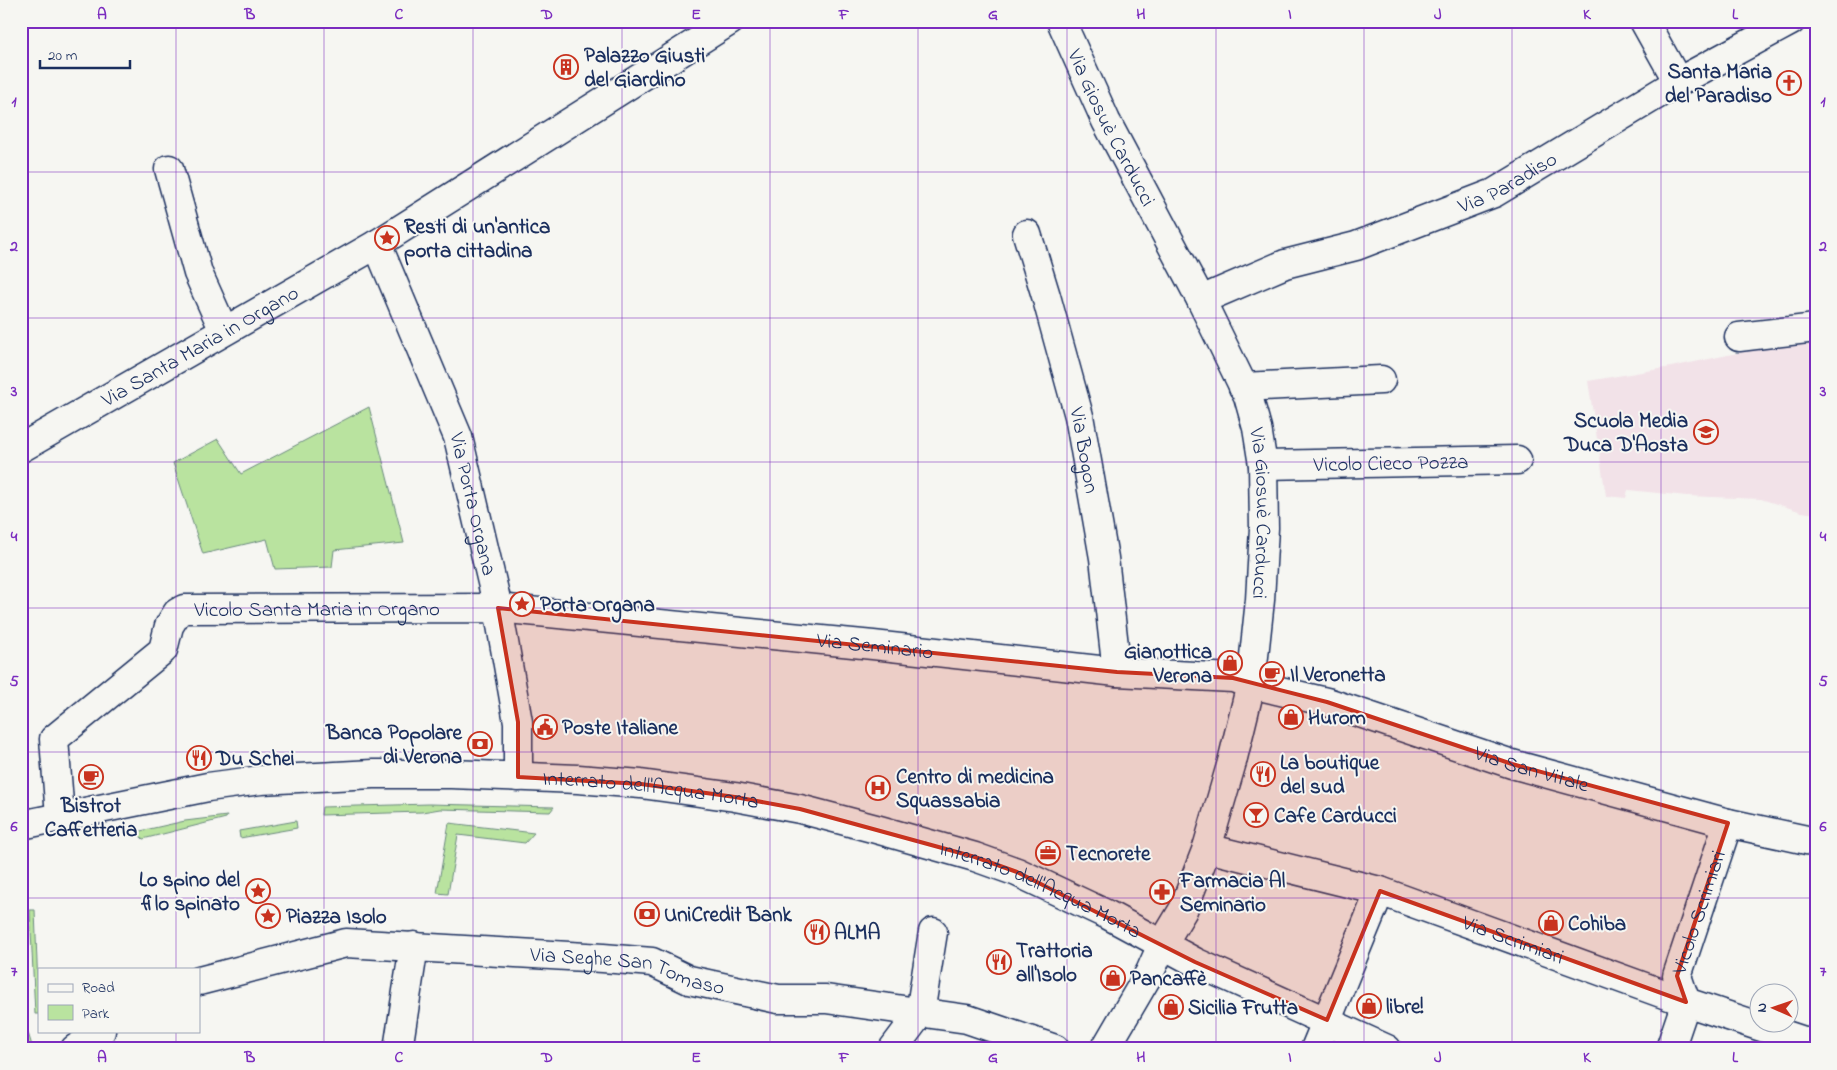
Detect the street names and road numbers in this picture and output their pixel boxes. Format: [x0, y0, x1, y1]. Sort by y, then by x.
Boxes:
street label: Via Giosuè Carducci [1058, 44, 1162, 212]
street label: Via Paradiso [1453, 145, 1564, 223]
street label: Via Santa Maria in Organo [96, 279, 305, 416]
street label: Via Bogon [1060, 403, 1105, 496]
street label: Via Giosuè Carducci [1240, 424, 1277, 600]
street label: Via Porta Organa [440, 429, 503, 579]
street label: Vicolo Cieco Pozza [1312, 448, 1469, 481]
street label: Vicolo Santa Maria in Organo [193, 595, 440, 627]
street label: Via Seminario [814, 626, 935, 669]
street label: Via San Vitale [1469, 739, 1592, 801]
street label: Interrato dell'Acqua Morta [542, 765, 761, 818]
street label: Interrato dell'Acqua Morta [936, 835, 1146, 947]
street label: Vicolo Scrimiari [1665, 847, 1735, 979]
street label: Via Scrimiari [1457, 909, 1568, 973]
street label: Via Seghe San Tomaso [528, 941, 727, 1004]

